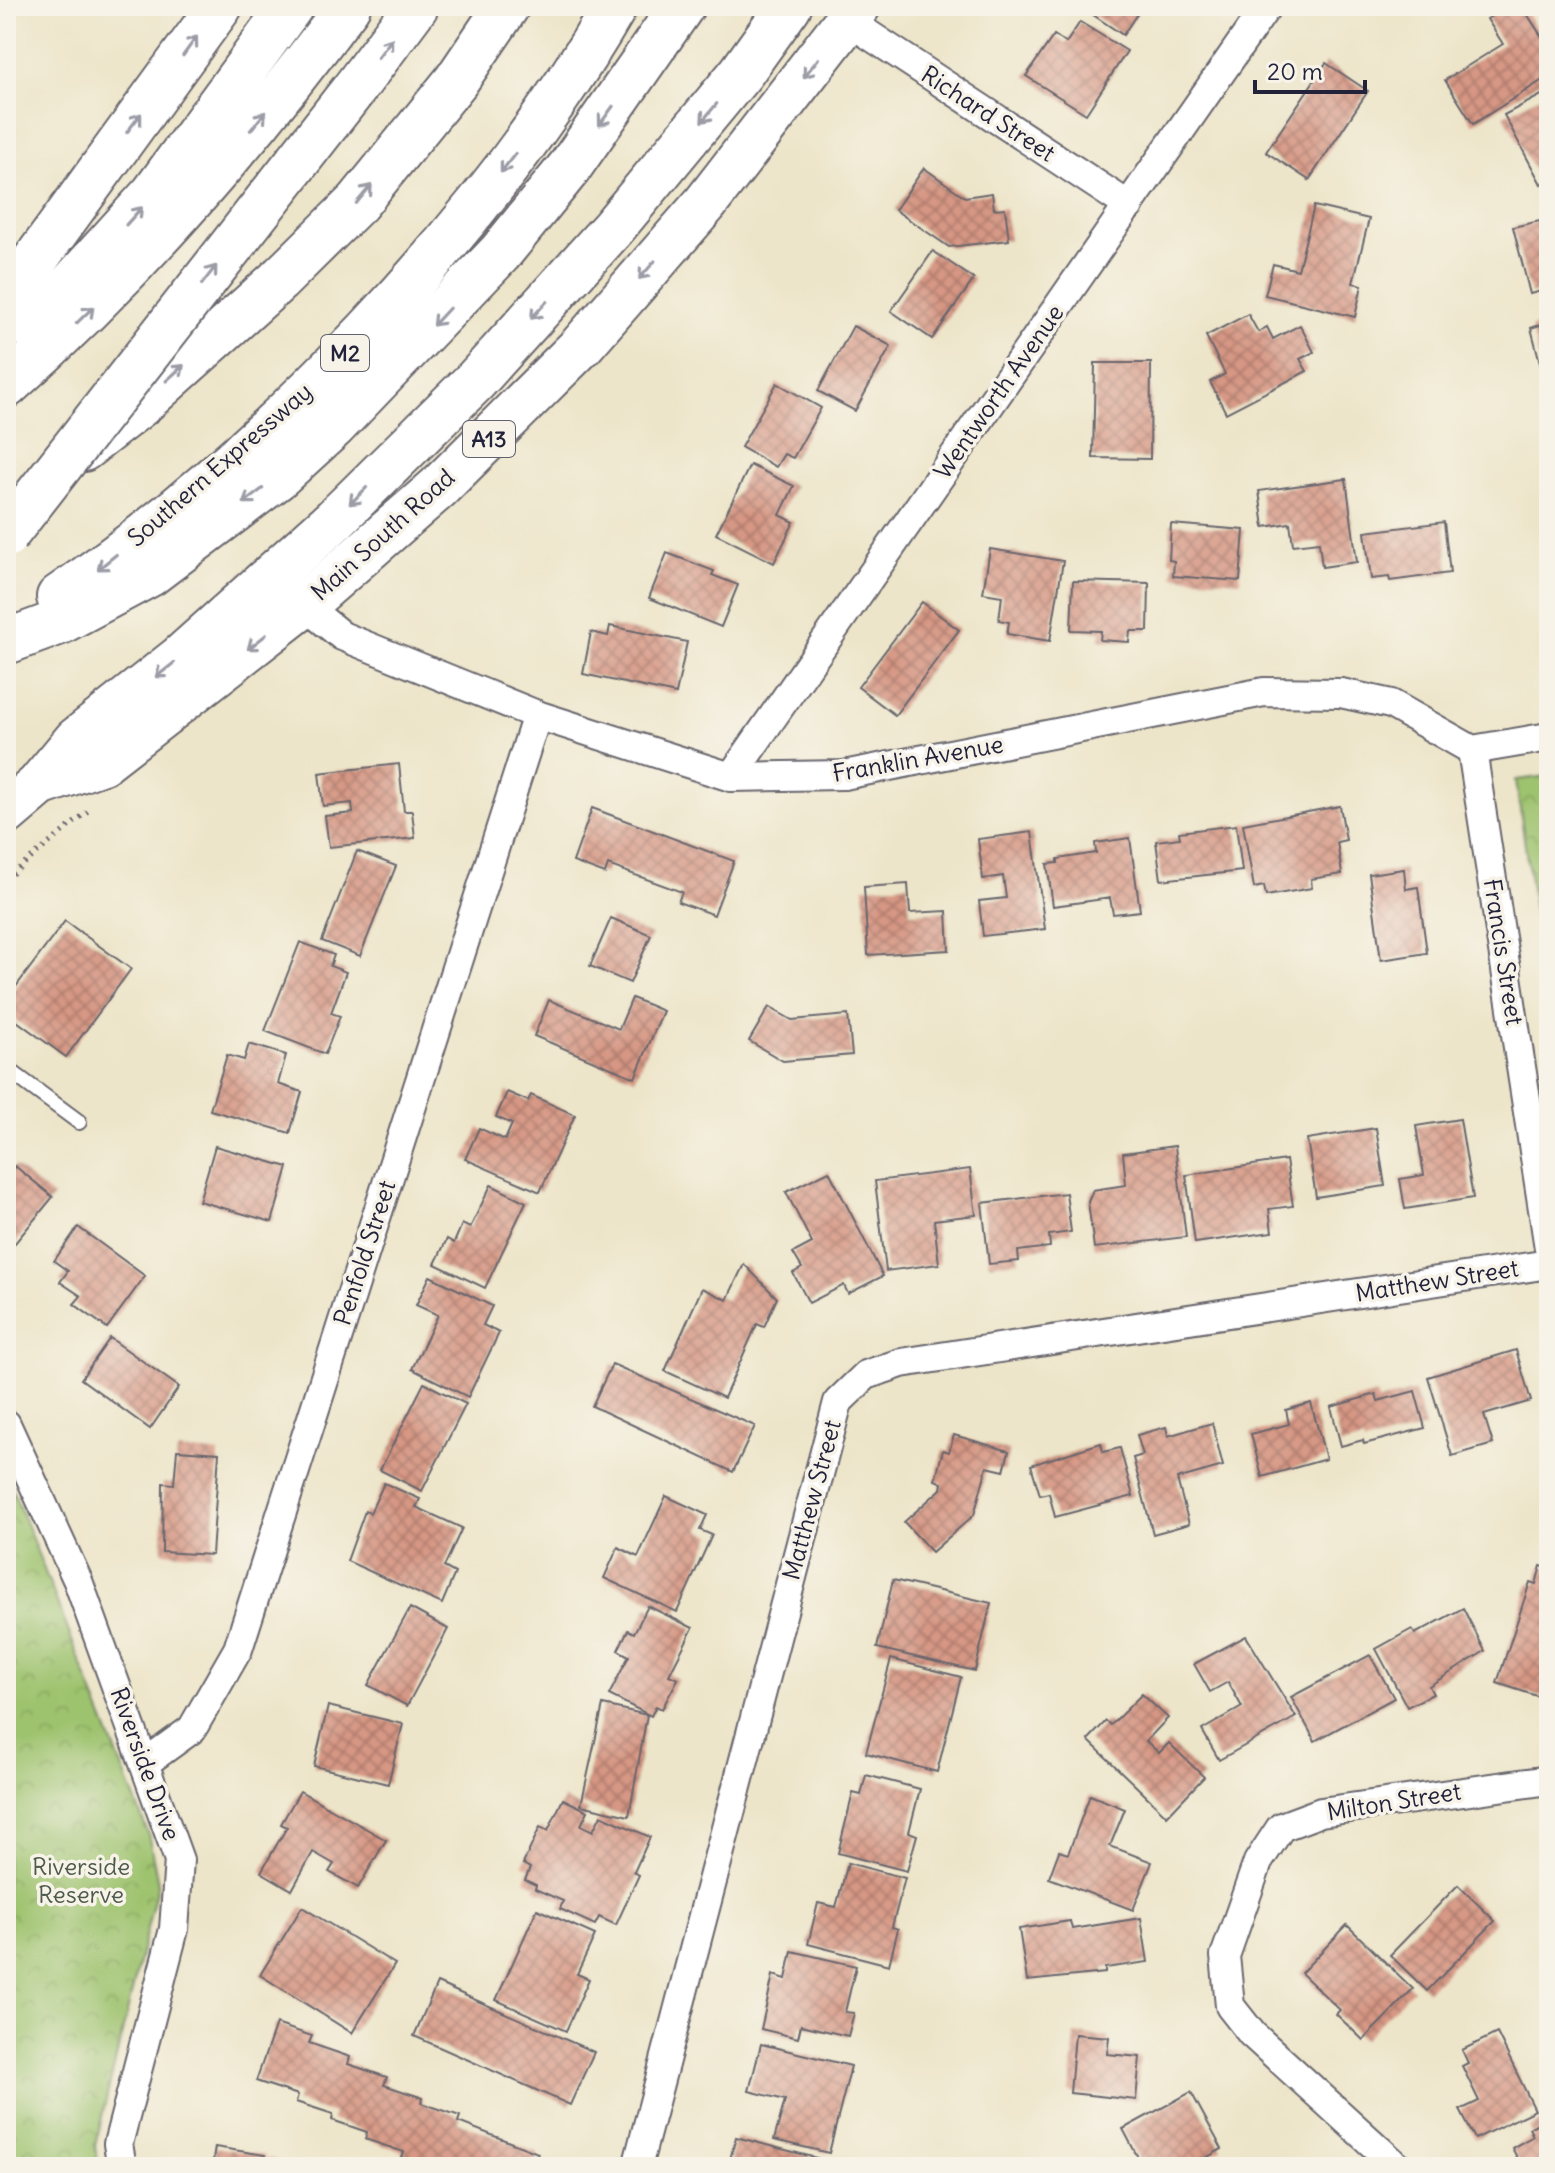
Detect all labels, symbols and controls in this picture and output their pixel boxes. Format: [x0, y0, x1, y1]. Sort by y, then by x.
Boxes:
one-way arrow [182, 36, 199, 58]
one-way arrow [377, 37, 393, 59]
scale bar [1255, 44, 1365, 94]
text: 20 m [1267, 56, 1323, 86]
one-way arrow [802, 57, 819, 78]
street label: Richard Street [916, 59, 1061, 168]
one-way arrow [700, 102, 718, 123]
one-way arrow [598, 105, 614, 127]
one-way arrow [249, 111, 267, 132]
one-way arrow [125, 113, 142, 135]
one-way arrow [500, 152, 517, 173]
one-way arrow [355, 184, 373, 205]
one-way arrow [125, 206, 143, 226]
one-way arrow [638, 260, 656, 280]
one-way arrow [200, 265, 217, 286]
one-way arrow [530, 299, 548, 319]
street label: Wentworth Avenue [927, 299, 1070, 484]
one-way arrow [75, 305, 95, 324]
one-way arrow [432, 307, 451, 327]
road number: M2 [321, 335, 369, 371]
one-way arrow [165, 363, 185, 382]
street label: Southern Expressway [121, 376, 318, 552]
road number: A13 [463, 421, 515, 457]
street label: Main South Road [304, 462, 460, 607]
one-way arrow [349, 486, 368, 505]
one-way arrow [243, 487, 264, 504]
one-way arrow [97, 553, 117, 571]
one-way arrow [247, 633, 268, 651]
one-way arrow [155, 661, 176, 679]
street label: Franklin Avenue [830, 728, 1006, 788]
street label: Francis Street [1478, 876, 1530, 1027]
street label: Penfold Street [327, 1176, 402, 1329]
street label: Matthew Street [1353, 1252, 1520, 1308]
street label: Matthew Street [775, 1416, 847, 1583]
street label: Riverside Drive [104, 1683, 188, 1844]
street label: Milton Street [1325, 1776, 1463, 1826]
park label: Riverside Reserve [32, 1851, 130, 1909]

